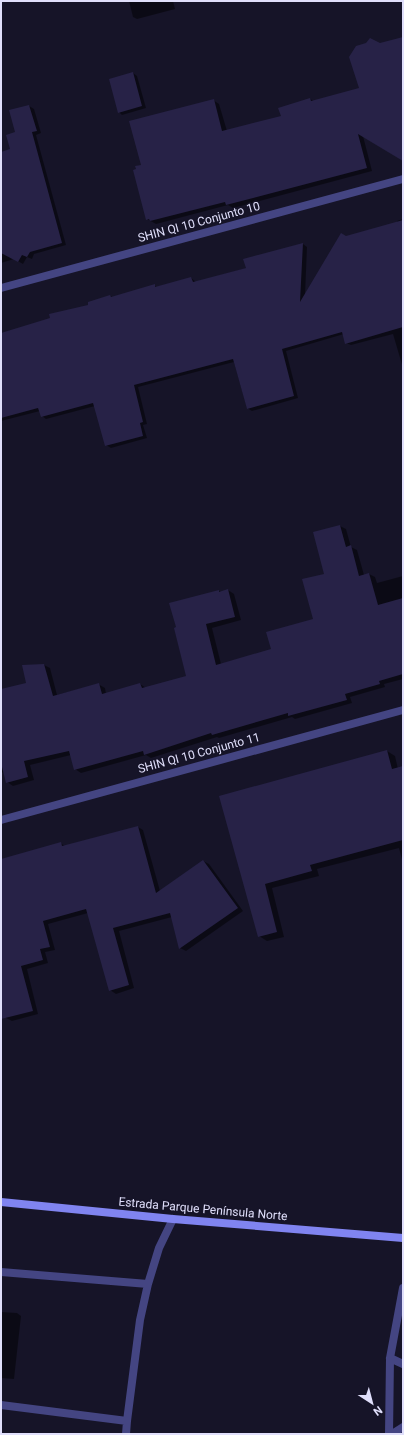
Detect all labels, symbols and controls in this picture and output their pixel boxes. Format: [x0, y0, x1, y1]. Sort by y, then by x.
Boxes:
street label: SHIN QI 10 Conjunto 10 [136, 199, 262, 245]
street label: SHIN QI 10 Conjunto 11 [136, 730, 262, 776]
street label: Estrada Parque Península Norte [118, 1195, 288, 1223]
north arrow [352, 1383, 392, 1423]
text: N [370, 1403, 385, 1418]

